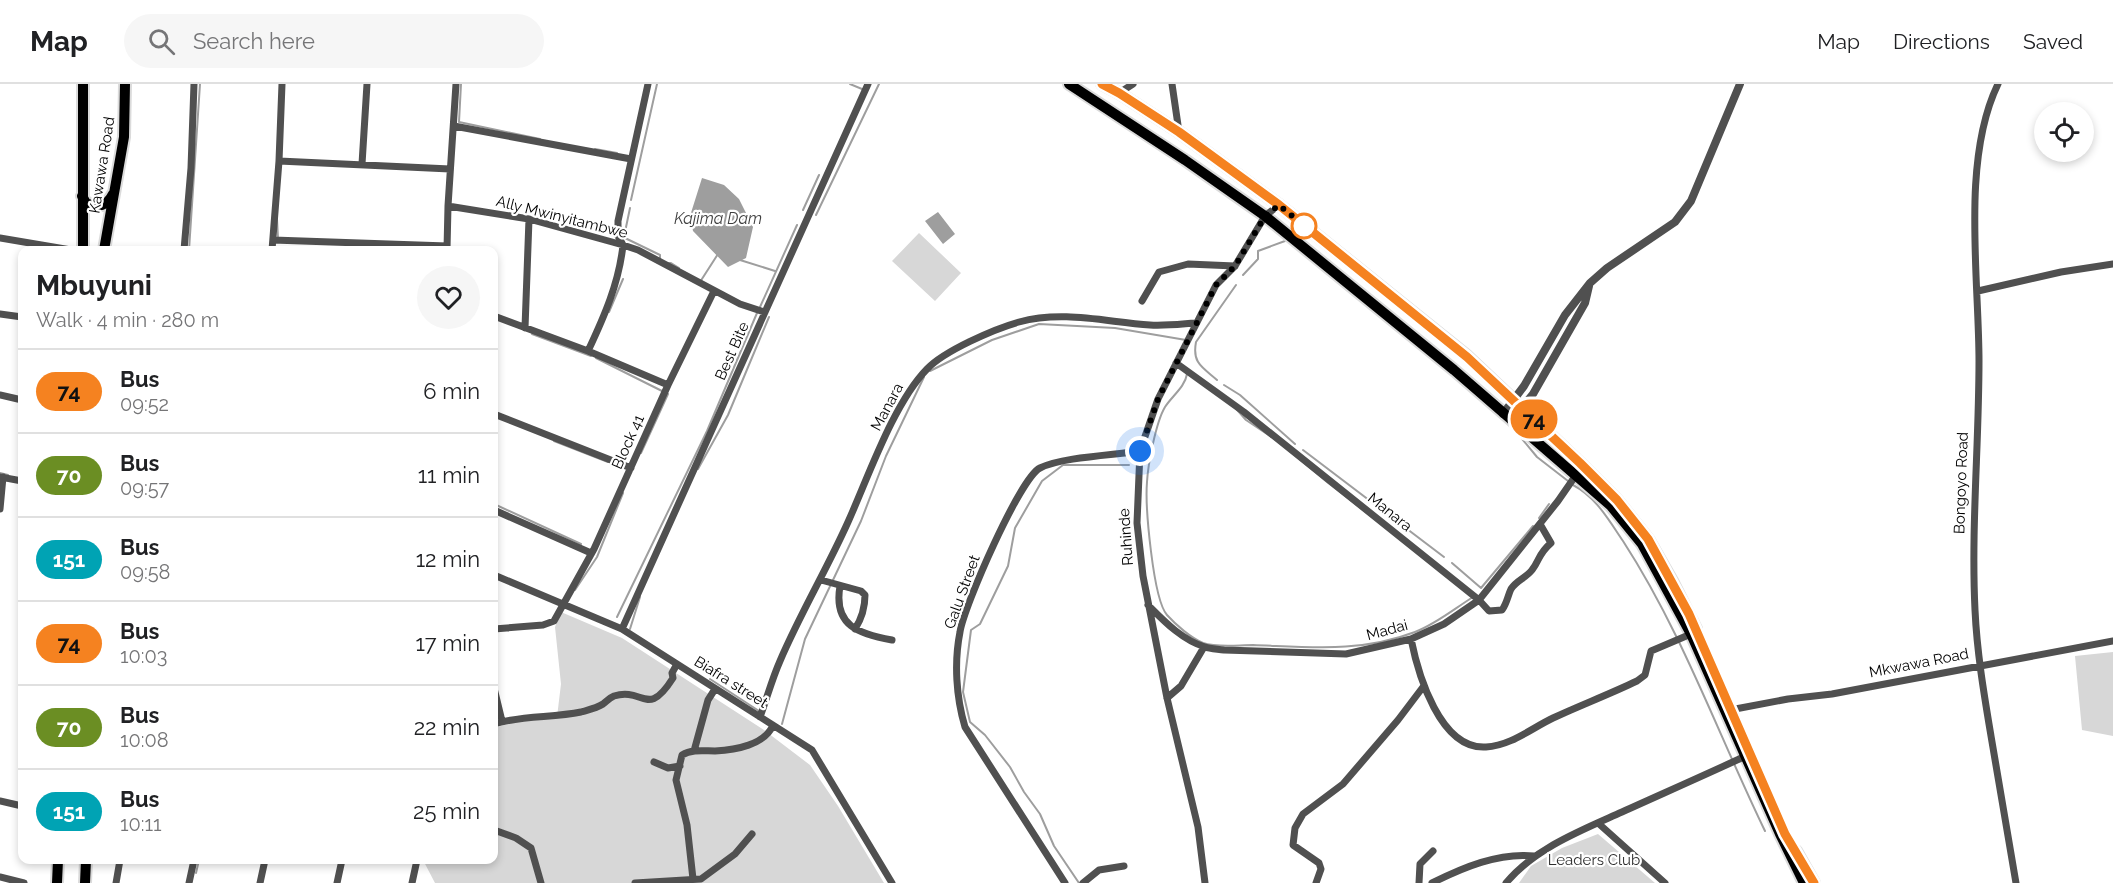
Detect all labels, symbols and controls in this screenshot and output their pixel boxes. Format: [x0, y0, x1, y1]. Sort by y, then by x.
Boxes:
search box [124, 14, 544, 68]
text: Map [30, 25, 88, 58]
icon: search [145, 25, 178, 58]
text: Search here [193, 28, 315, 54]
text: Map [1817, 29, 1860, 54]
text: Directions [1893, 29, 1990, 54]
text: Saved [2023, 29, 2083, 54]
map controls [2034, 102, 2094, 162]
button: locate [2034, 102, 2094, 162]
street label: Kawawa Road [85, 115, 119, 215]
street label: Ally Mwinyitambwe [494, 192, 630, 242]
water label: Kajima Dam [674, 209, 762, 228]
unlabelled marker [1291, 213, 1317, 239]
button: heart [417, 266, 480, 329]
text: Mbuyuni [36, 269, 152, 302]
text: Walk · 4 min · 280 m [36, 308, 219, 332]
street label: Best Bite [711, 319, 753, 383]
text: Bus [120, 366, 159, 392]
text: 6 min [423, 378, 480, 404]
text: 74 [58, 379, 80, 404]
street label: Manara [867, 380, 907, 434]
text: 09:52 [120, 392, 169, 416]
line badge: 74 [1507, 400, 1561, 438]
text: 74 [1523, 407, 1545, 432]
street label: Block 41 [608, 411, 648, 472]
street label: Bongoyo Road [1950, 432, 1972, 534]
your location [1125, 436, 1155, 466]
text: Bus [120, 450, 159, 476]
text: 11 min [418, 462, 480, 488]
text: 70 [57, 463, 81, 488]
text: 09:57 [120, 476, 169, 500]
street label: Manara [1364, 489, 1416, 535]
street label: Ruhinde [1115, 508, 1137, 566]
text: Bus [120, 534, 159, 560]
text: 12 min [416, 546, 480, 572]
text: 151 [53, 547, 85, 572]
street label: Galu Street [940, 553, 984, 631]
text: 09:58 [120, 560, 170, 584]
street label: Madai [1364, 616, 1410, 644]
text: Bus [120, 618, 159, 644]
text: 17 min [415, 630, 480, 656]
text: 74 [58, 631, 80, 656]
text: 10:03 [120, 644, 167, 668]
street label: Mkwawa Road [1868, 645, 1970, 681]
street label: Biafra street [691, 652, 771, 712]
text: Bus [120, 702, 159, 728]
text: 22 min [414, 714, 480, 740]
text: 70 [57, 715, 81, 740]
text: 10:08 [120, 728, 169, 752]
text: Bus [120, 786, 159, 812]
text: 25 min [413, 798, 480, 824]
text: 151 [53, 799, 85, 824]
text: 10:11 [120, 812, 162, 836]
park label: Leaders Club [1548, 851, 1640, 869]

